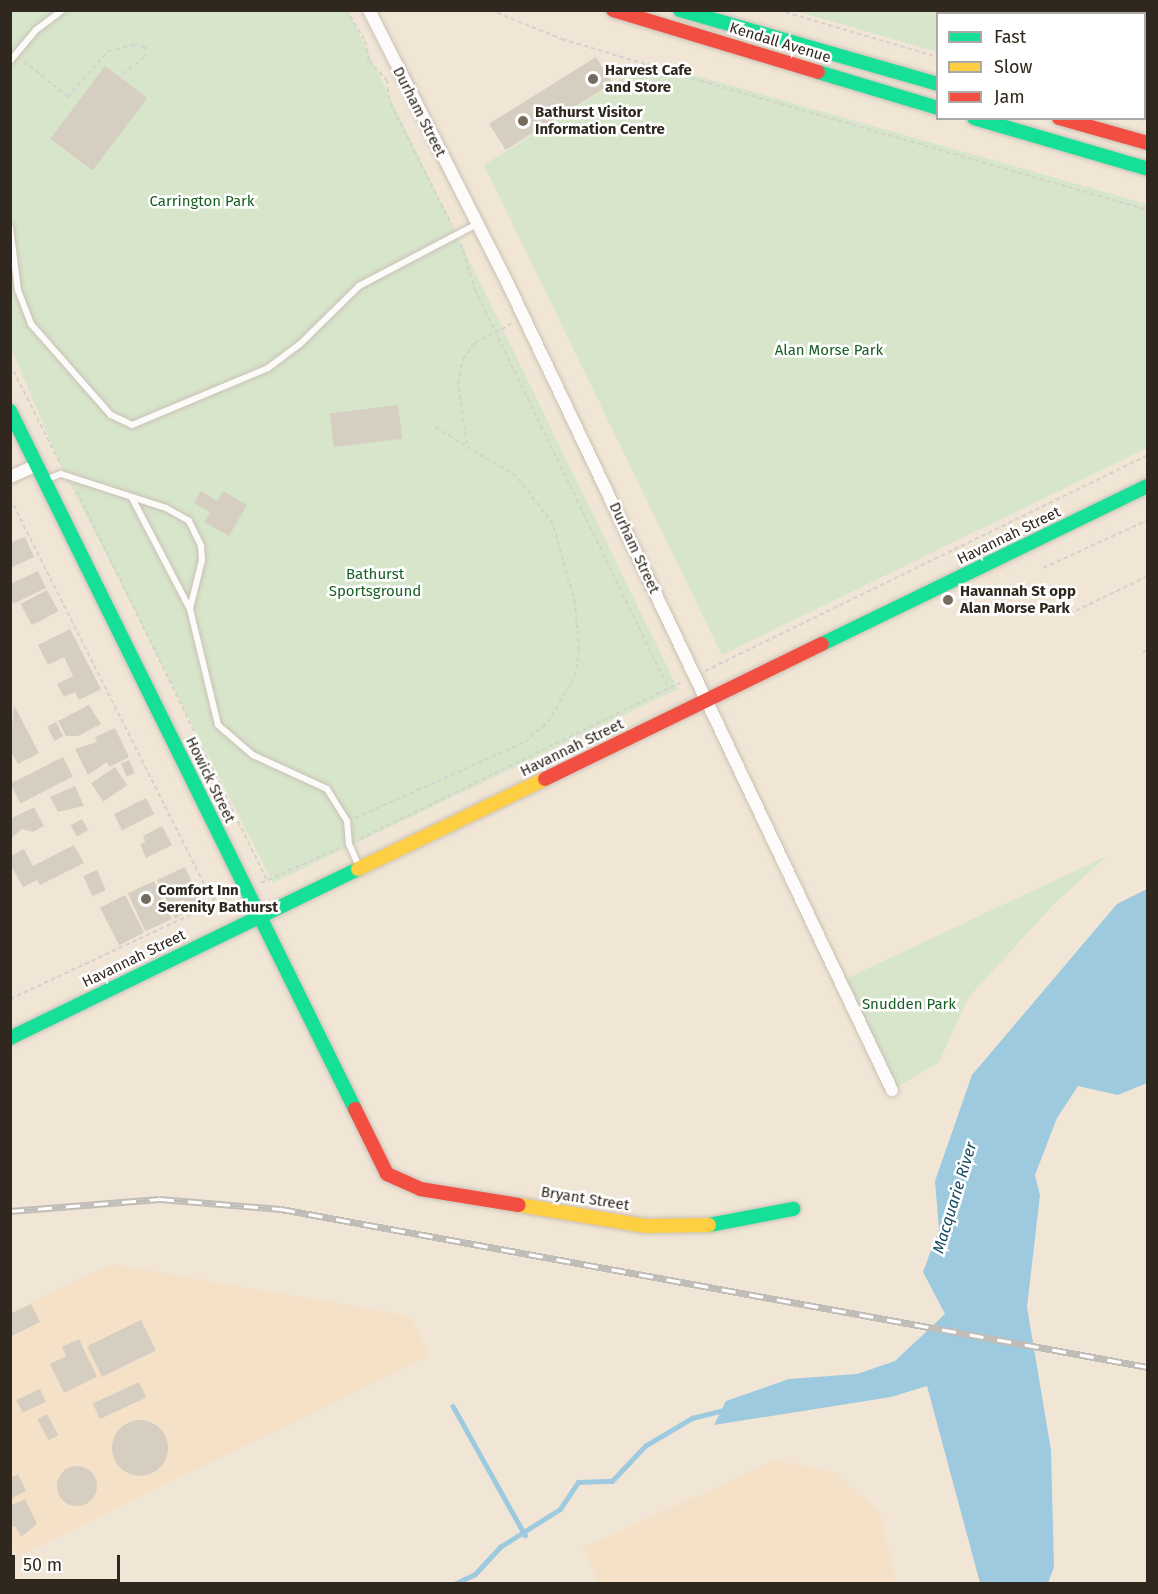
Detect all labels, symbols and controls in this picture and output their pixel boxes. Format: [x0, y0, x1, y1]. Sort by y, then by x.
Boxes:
legend [936, 12, 1146, 120]
street label: Kendall Avenue [727, 19, 833, 67]
text: Fast [994, 26, 1026, 48]
text: Slow [994, 56, 1032, 78]
place label: Harvest Cafe and Store [605, 61, 692, 96]
street label: Durham Street [389, 64, 449, 160]
marker: Harvest Cafe and Store [586, 72, 600, 86]
text: Jam [994, 86, 1025, 108]
place label: Bathurst Visitor Information Centre [535, 103, 665, 138]
marker: Bathurst Visitor Information Centre [516, 114, 530, 128]
park label: Carrington Park [149, 193, 255, 211]
park label: Alan Morse Park [775, 342, 883, 360]
street label: Durham Street [605, 499, 663, 597]
street label: Havannah Street [954, 503, 1064, 569]
park label: Bathurst Sportsground [329, 565, 421, 600]
place label: Havannah St opp Alan Morse Park [960, 582, 1076, 617]
marker: Havannah St opp Alan Morse Park [941, 593, 955, 607]
street label: Havannah Street [517, 715, 627, 781]
street label: Howick Street [181, 734, 239, 826]
place label: Comfort Inn Serenity Bathurst [158, 881, 278, 916]
marker: Comfort Inn Serenity Bathurst [139, 892, 153, 906]
street label: Havannah Street [79, 926, 189, 992]
park label: Snudden Park [862, 996, 956, 1014]
water label: Macquarie River [929, 1140, 981, 1256]
street label: Bryant Street [540, 1183, 630, 1215]
scale bar [15, 1543, 123, 1581]
text: 50 m [23, 1554, 62, 1576]

